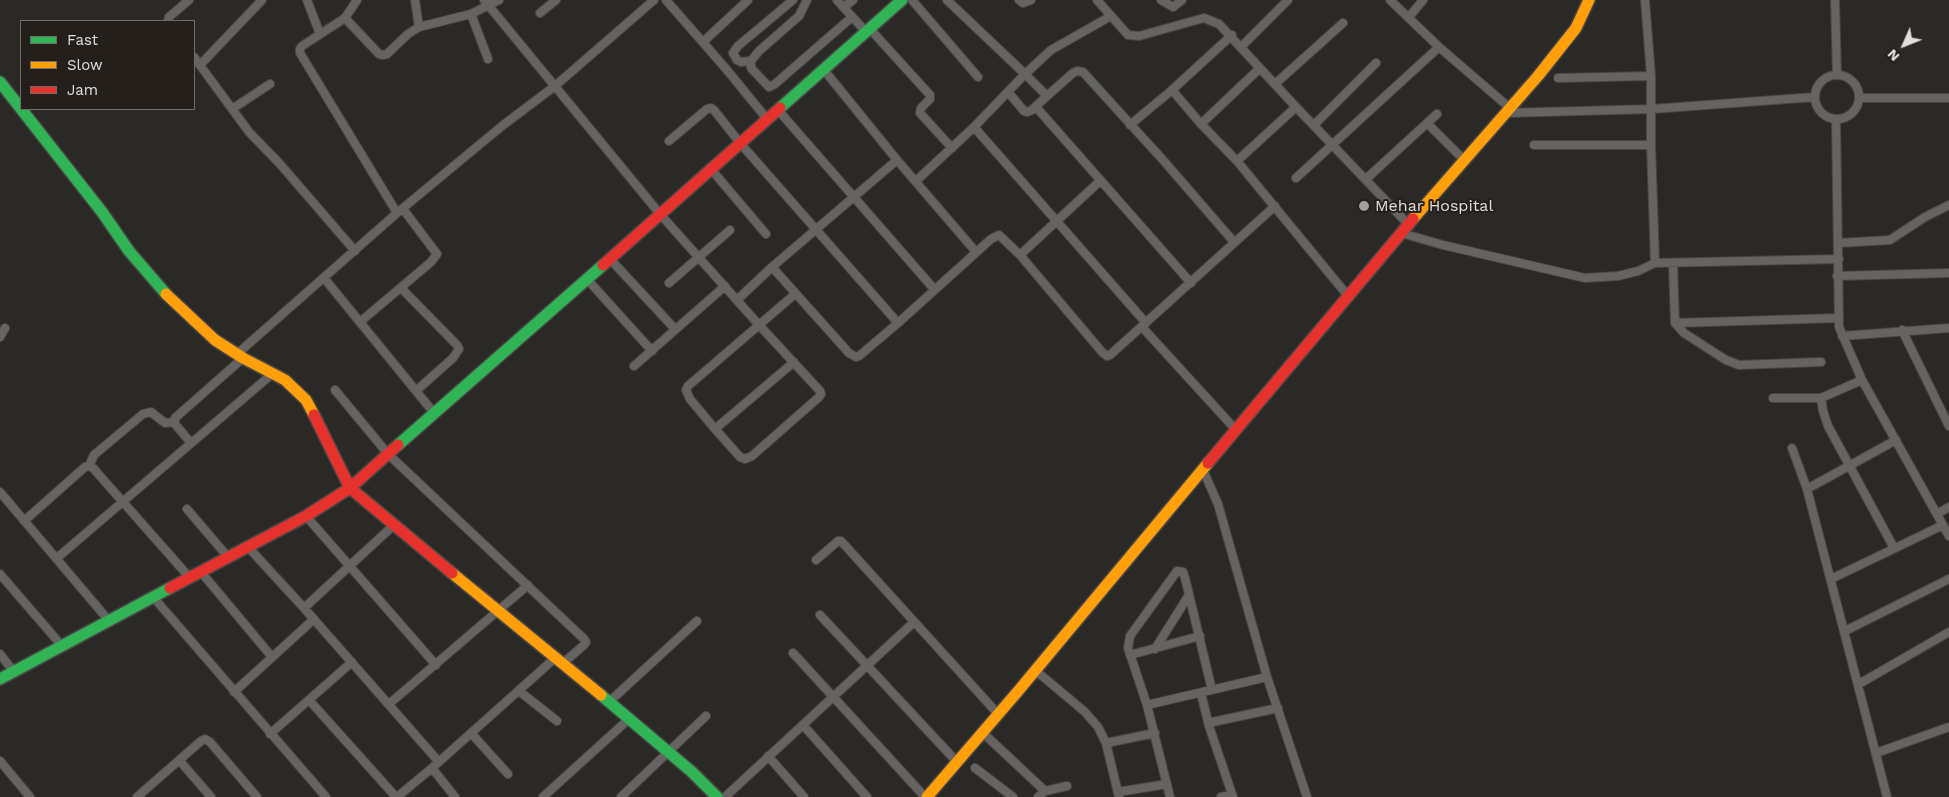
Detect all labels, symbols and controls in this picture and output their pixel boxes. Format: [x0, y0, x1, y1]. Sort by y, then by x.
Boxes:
legend [20, 20, 195, 110]
north arrow [1879, 20, 1929, 70]
text: Fast [67, 31, 98, 49]
text: N [1884, 46, 1903, 65]
text: Slow [67, 56, 103, 74]
text: Jam [67, 81, 98, 99]
place label: Mehar Hospital [1375, 196, 1493, 216]
marker: Mehar Hospital [1357, 199, 1371, 213]

